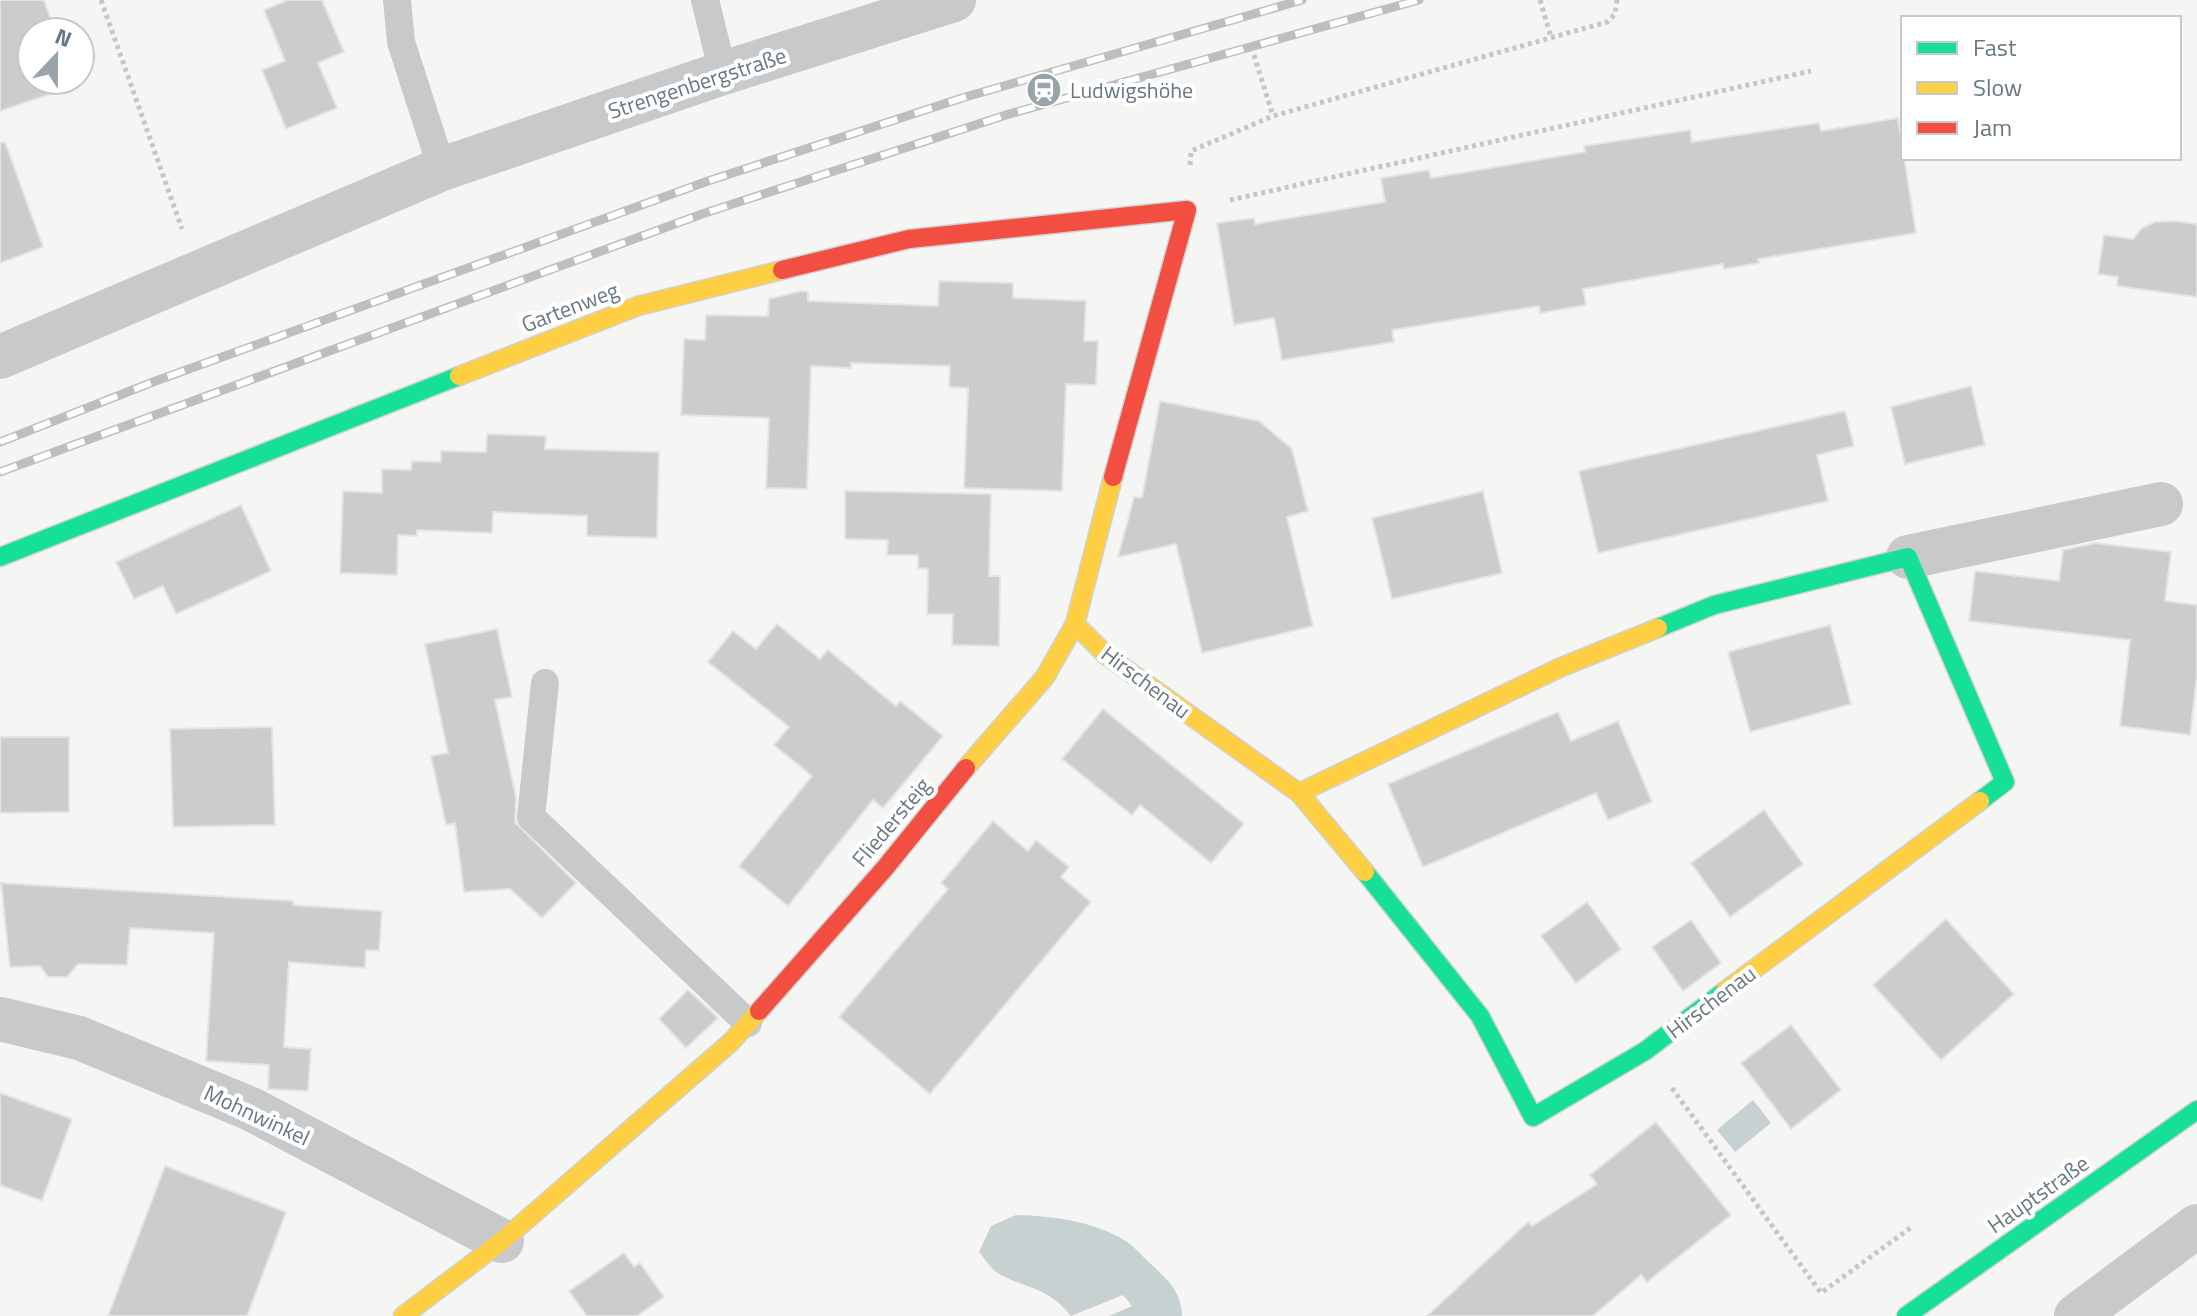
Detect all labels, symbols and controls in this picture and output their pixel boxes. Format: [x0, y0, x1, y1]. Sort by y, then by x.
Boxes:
north arrow [16, 16, 96, 96]
legend [1901, 16, 2181, 160]
text: N [50, 19, 77, 56]
text: Fast [1973, 29, 2017, 65]
street label: Strengenbergstraße [603, 38, 791, 128]
text: Slow [1973, 69, 2022, 105]
station icon: Ludwigshöhe [1025, 71, 1063, 109]
place label: Ludwigshöhe [1070, 73, 1193, 107]
text: Jam [1973, 109, 2012, 145]
street label: Gartenweg [516, 273, 624, 341]
street label: Hirschenau [1094, 637, 1198, 727]
street label: Fliedersteig [843, 770, 939, 874]
street label: Hirschenau [1659, 957, 1763, 1047]
street label: Mohnwinkel [198, 1076, 316, 1154]
street label: Hauptstraße [1980, 1146, 2096, 1242]

